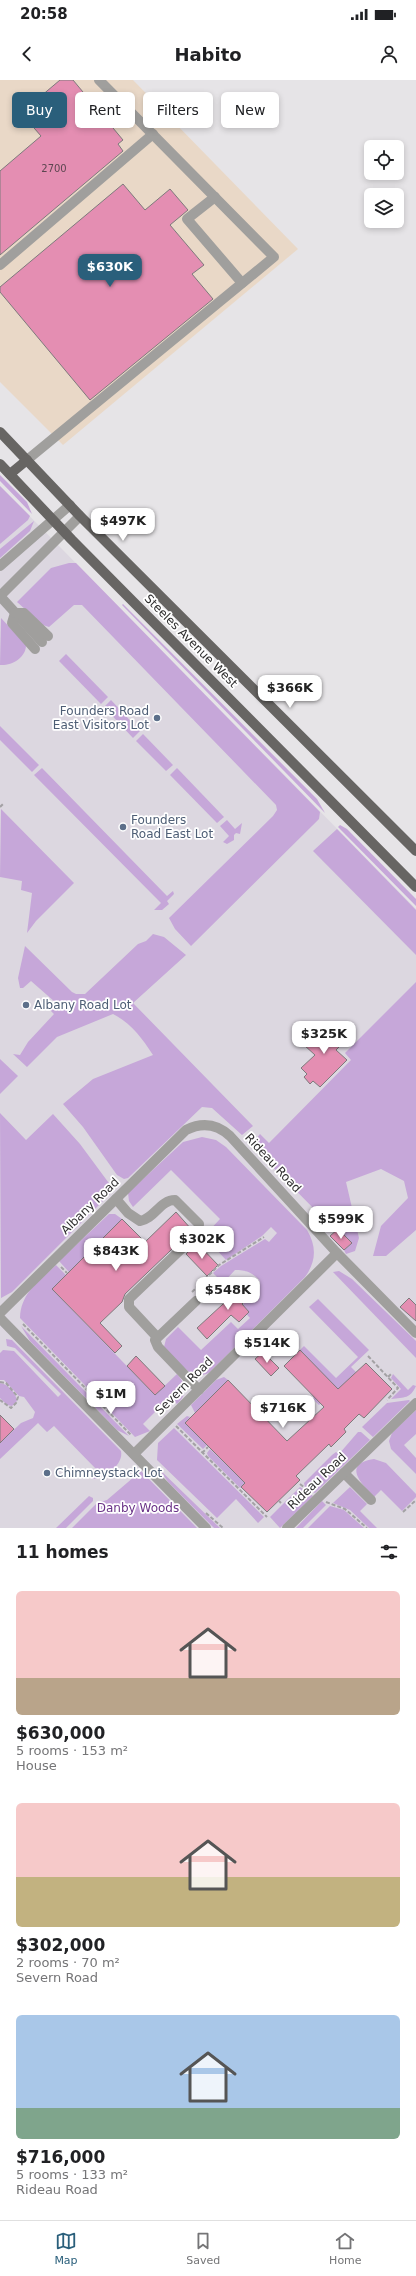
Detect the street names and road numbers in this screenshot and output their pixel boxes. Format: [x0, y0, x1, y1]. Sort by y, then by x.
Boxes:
street label: Steeles Avenue West [142, 592, 241, 691]
street label: Rideau Road [242, 1131, 304, 1195]
street label: Albany Road [58, 1175, 122, 1237]
street label: Severn Road [152, 1354, 216, 1418]
street label: Rideau Road [285, 1450, 349, 1512]

